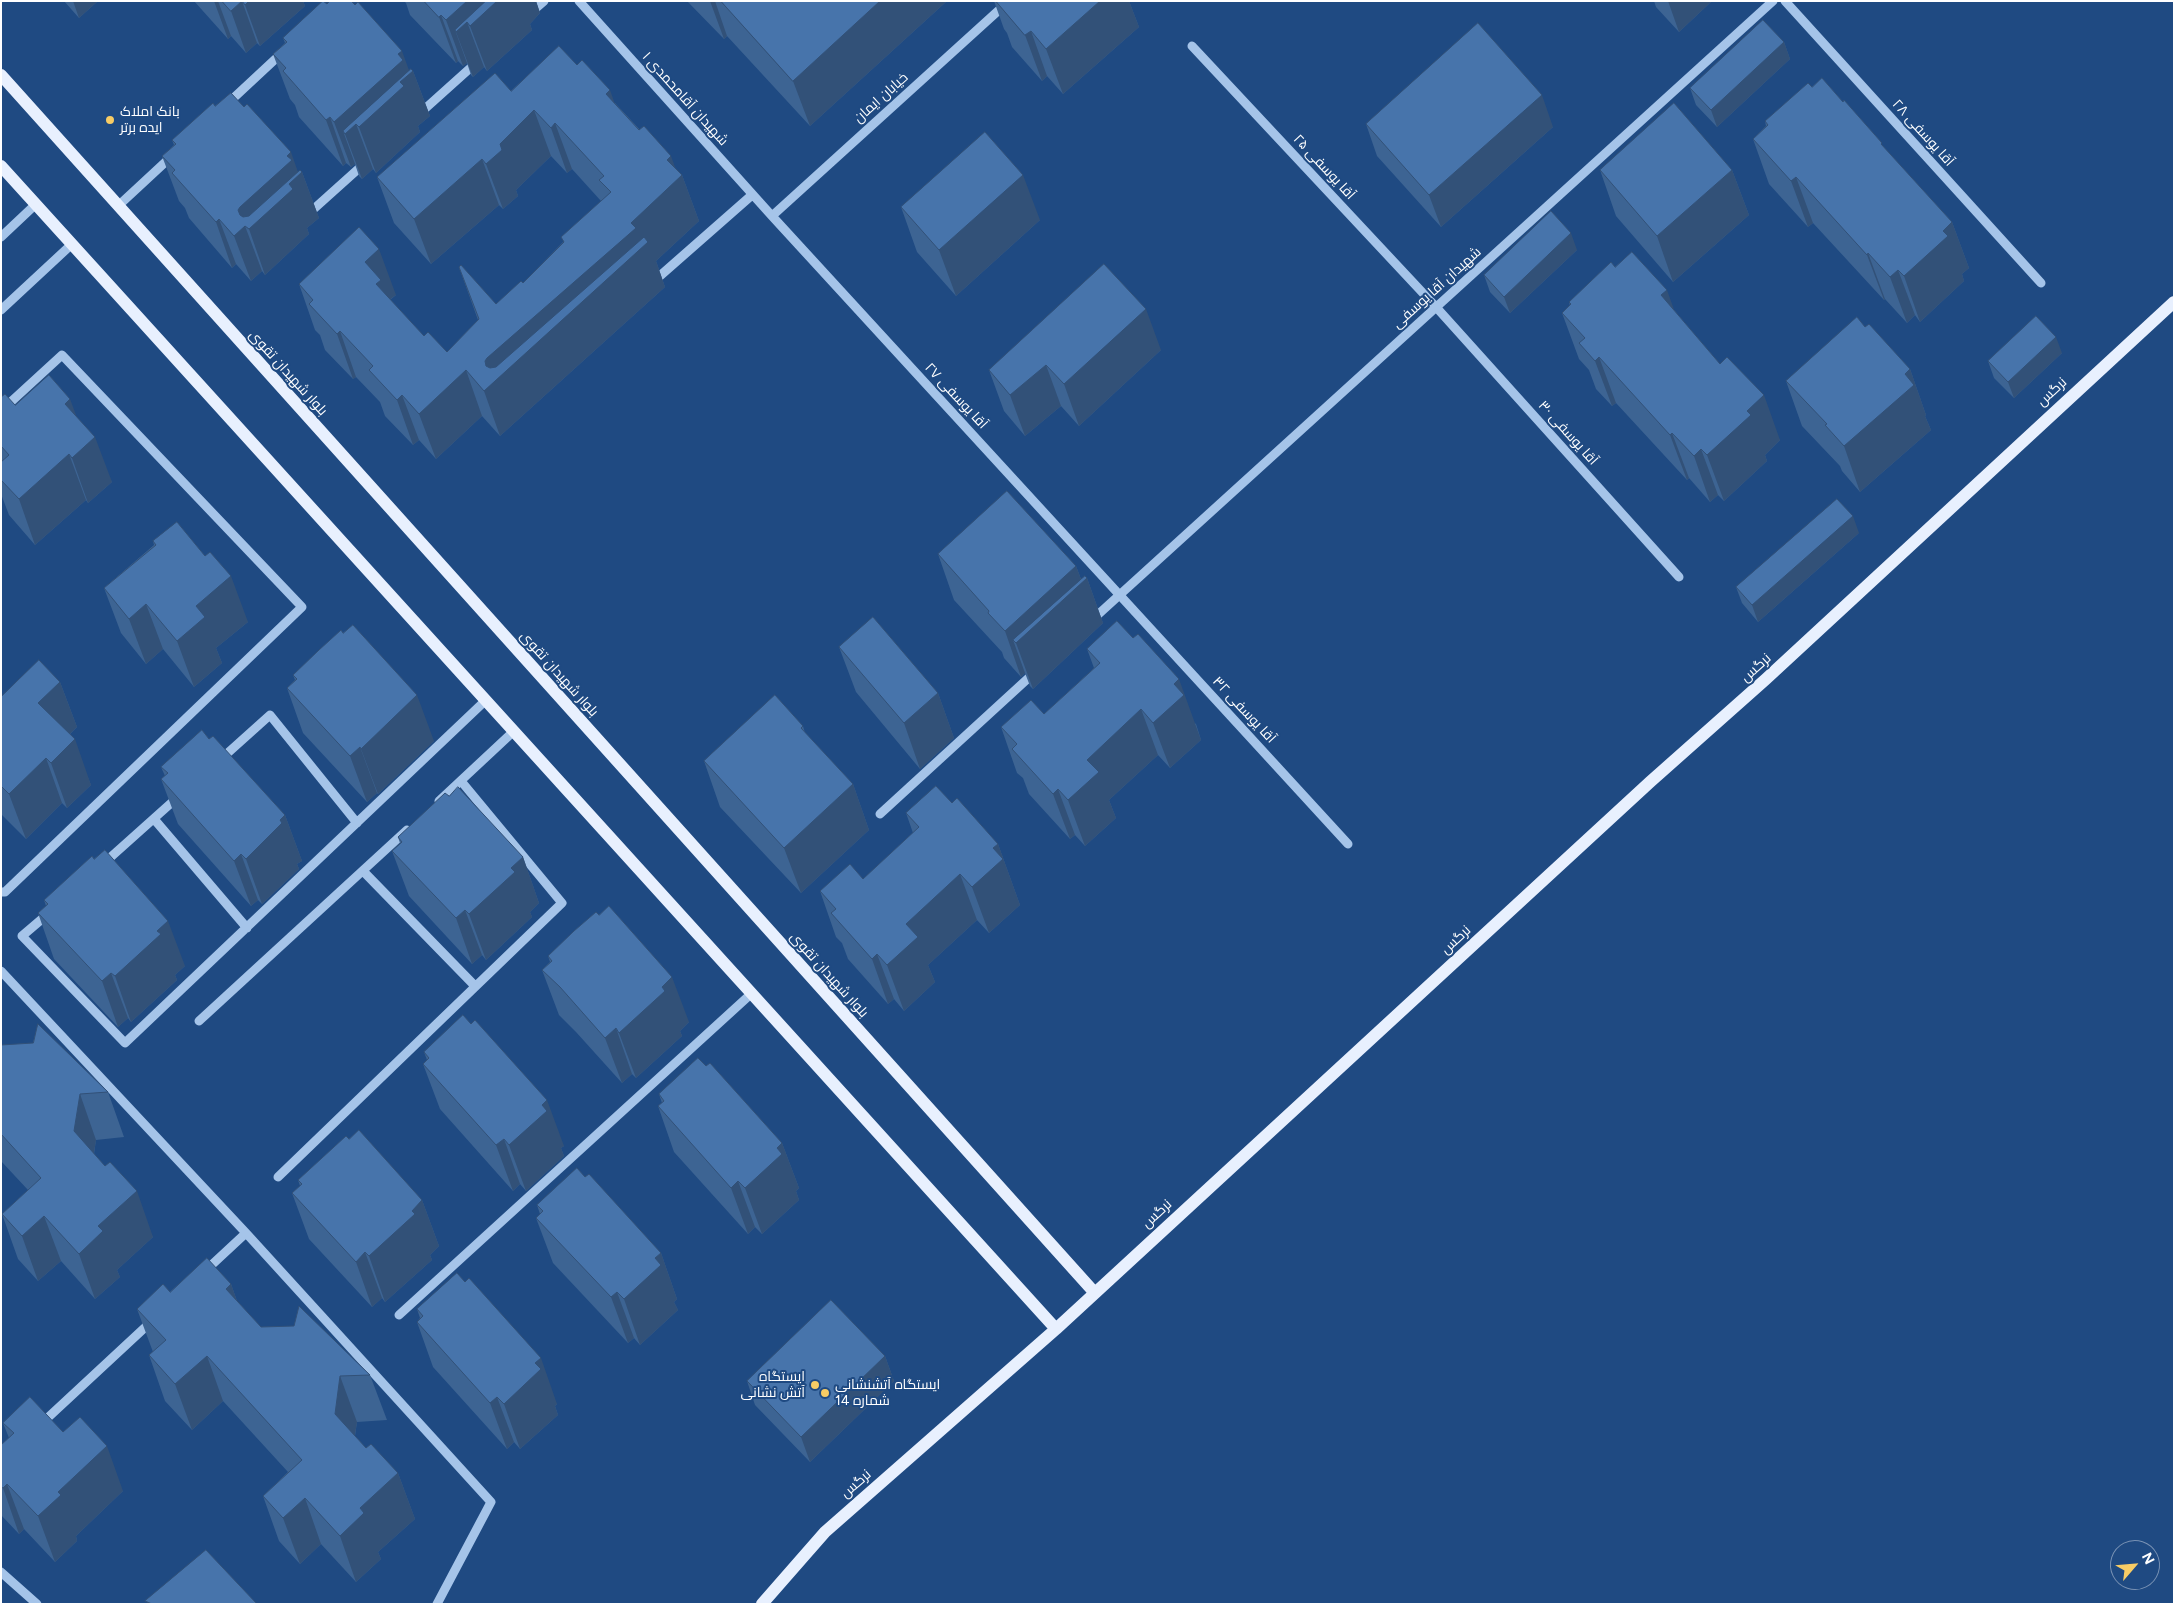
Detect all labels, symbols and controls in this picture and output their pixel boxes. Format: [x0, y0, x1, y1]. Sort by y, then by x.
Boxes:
street label: شهیدان آقامحمدی ۱ [639, 49, 731, 149]
street label: خیابان ایمان [850, 69, 912, 127]
street label: آقا یوسفی ۲۸ [1889, 96, 1957, 170]
place label: بانک املاک ایده برتر [120, 104, 180, 136]
marker: بانک املاک ایده برتر [104, 114, 116, 126]
street label: آقا یوسفی ۲۵ [1290, 131, 1358, 203]
street label: شهیدان آقا یوسفی [1389, 244, 1485, 332]
street label: بلوار شهیدان تقوی [245, 327, 331, 419]
street label: آقا یوسفی ۲۷ [921, 359, 991, 433]
street label: نرگس [2034, 374, 2070, 410]
street label: آقا یوسفی ۳۰ [1535, 397, 1601, 469]
street label: بلوار شهیدان تقوی [516, 628, 602, 720]
street label: نرگس [1737, 650, 1775, 686]
street label: آقا یوسفی ۳۲ [1209, 673, 1279, 747]
street label: نرگس [1438, 922, 1474, 958]
street label: بلوار شهیدان تقوی [786, 929, 872, 1021]
street label: نرگس [1139, 1196, 1175, 1232]
place label: ایستگاه آتش نشانی [741, 1369, 805, 1401]
place label: ایستگاه آتشنشانی شماره 14 [835, 1377, 940, 1410]
marker: ایستگاه آتش نشانی [809, 1379, 821, 1391]
marker: ایستگاه آتشنشانی شماره 14 [819, 1387, 831, 1399]
street label: نرگس [837, 1466, 875, 1502]
north arrow [2110, 1540, 2160, 1590]
text: N [2138, 1550, 2158, 1567]

